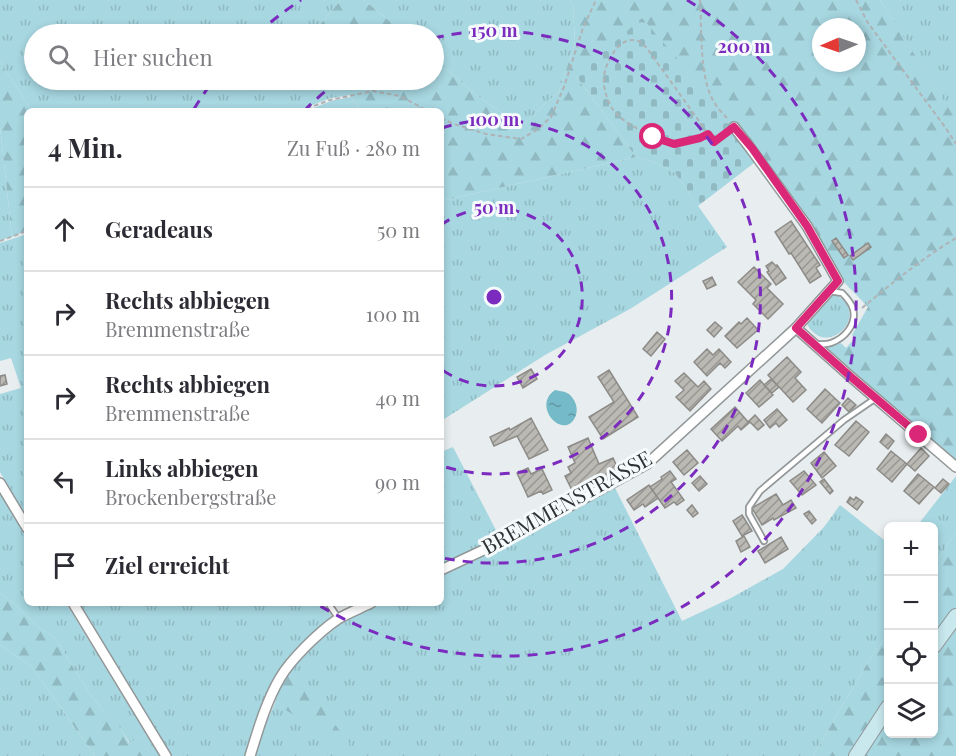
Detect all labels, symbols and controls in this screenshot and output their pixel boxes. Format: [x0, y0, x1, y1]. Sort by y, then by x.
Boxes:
text: 150 m [470, 18, 518, 42]
north arrow [812, 18, 866, 72]
search box [24, 24, 444, 90]
text: 200 m [717, 34, 771, 58]
icon: search [45, 41, 78, 74]
text: Hier suchen [93, 42, 213, 72]
text: 100 m [469, 107, 520, 131]
route start [639, 123, 665, 149]
text: 4 Min. [48, 130, 123, 165]
text: Zu Fuß · 280 m [287, 134, 420, 161]
text: 50 m [474, 195, 515, 219]
icon: ahead [48, 213, 81, 246]
text: Geradeaus [105, 214, 213, 244]
text: 50 m [377, 216, 420, 243]
text: Rechts abbiegen [105, 285, 270, 315]
centre of rings [484, 287, 504, 307]
icon: right [48, 297, 81, 330]
text: 100 m [366, 300, 420, 327]
text: Bremmenstraße [105, 315, 250, 342]
text: Rechts abbiegen [105, 369, 270, 399]
icon: right [48, 381, 81, 414]
text: 40 m [375, 384, 420, 411]
text: Bremmenstraße [105, 399, 250, 426]
route end [905, 421, 931, 447]
street label: BREMMENSTRASSE [476, 443, 656, 560]
text: Links abbiegen [105, 453, 259, 483]
icon: left [48, 465, 81, 498]
text: 90 m [375, 468, 420, 495]
text: Brockenbergstraße [105, 483, 276, 510]
map controls [884, 522, 938, 738]
button: + [884, 522, 938, 576]
icon: arrive [48, 549, 81, 582]
text: Ziel erreicht [105, 550, 229, 580]
button: − [884, 576, 938, 630]
button: locate [884, 630, 938, 684]
button: layers [884, 684, 938, 738]

